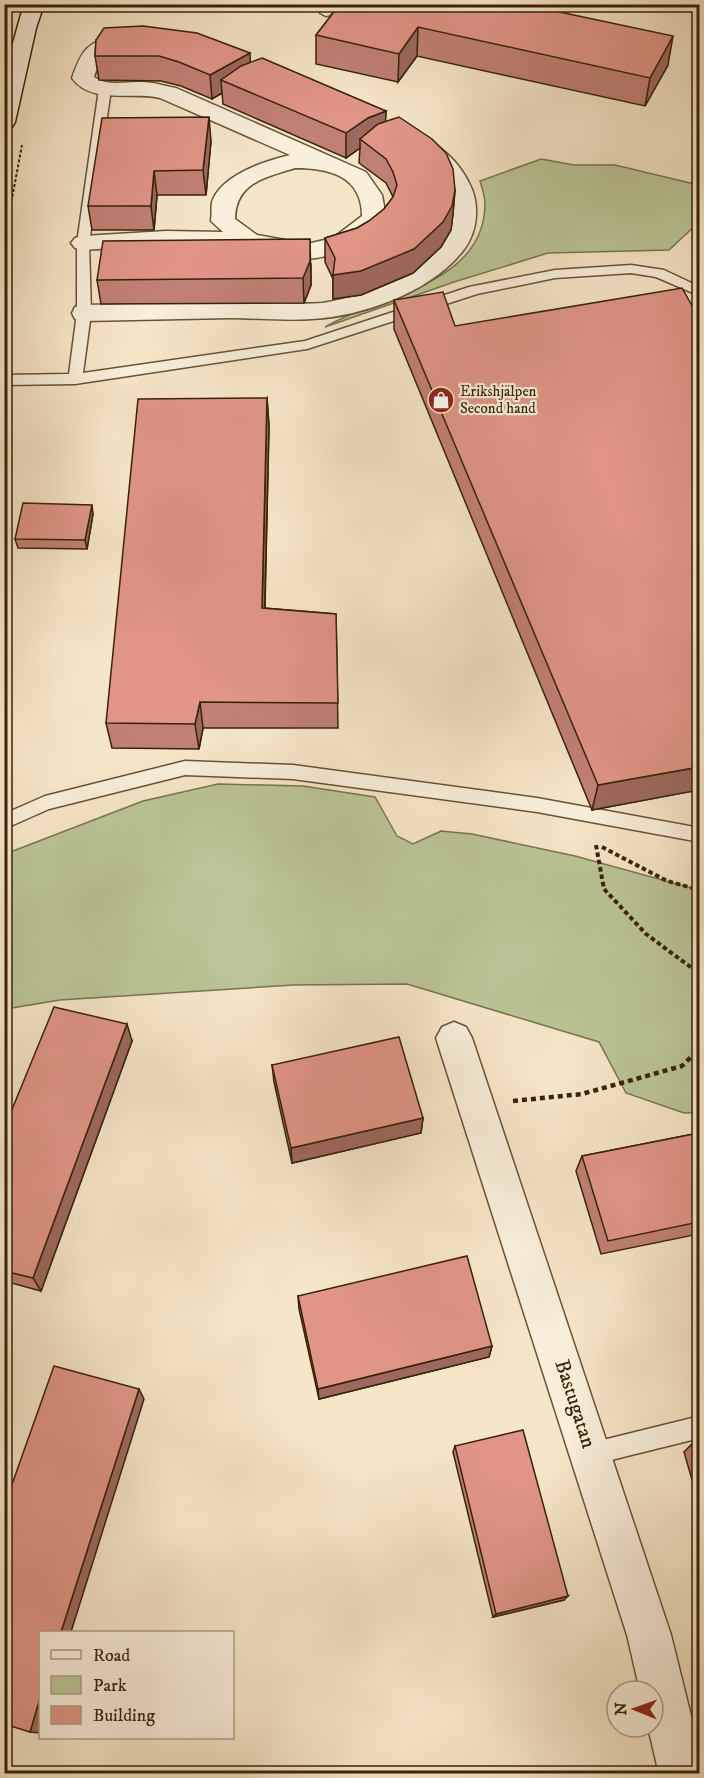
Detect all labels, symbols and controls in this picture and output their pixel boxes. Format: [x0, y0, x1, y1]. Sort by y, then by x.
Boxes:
place label: Erikshjälpen Second hand [460, 382, 537, 418]
shop icon: Erikshjälpen Second hand [426, 385, 456, 415]
street label: Bastugatan [548, 1356, 602, 1452]
legend [39, 1631, 234, 1739]
text: Road [93, 1645, 130, 1667]
text: Park [93, 1675, 127, 1697]
north arrow [605, 1679, 665, 1739]
text: N [611, 1702, 631, 1715]
text: Building [93, 1705, 155, 1727]

